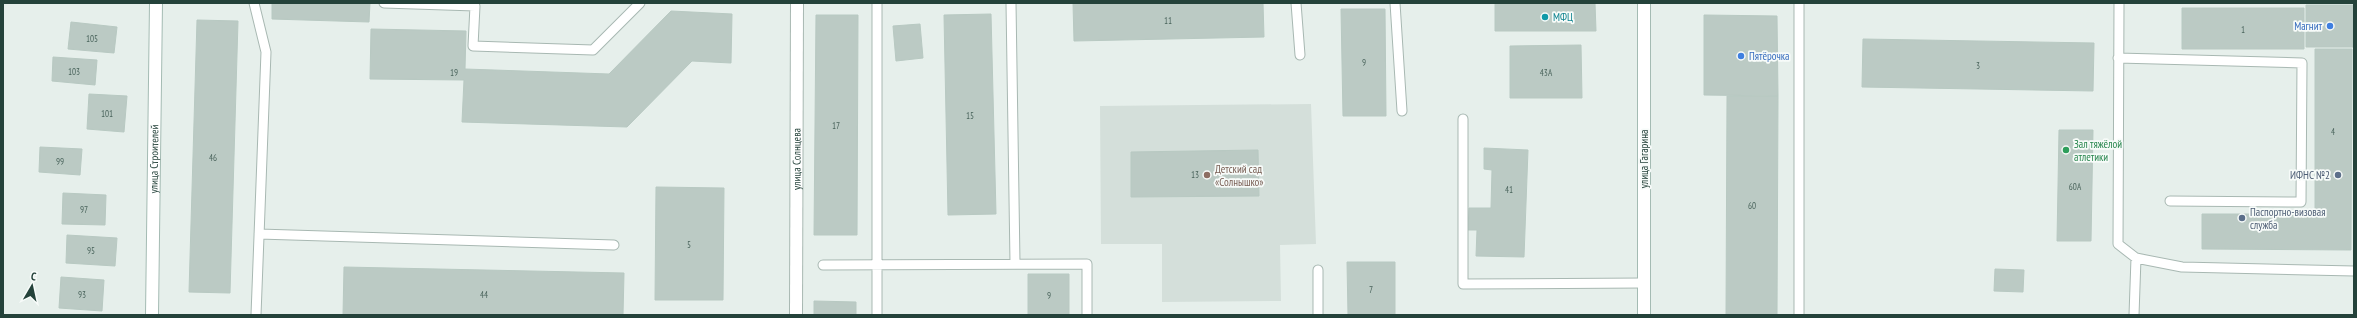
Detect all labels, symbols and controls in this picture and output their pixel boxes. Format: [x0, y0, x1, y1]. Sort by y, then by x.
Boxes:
place label: МФЦ [1553, 10, 1573, 24]
marker: МФЦ [1540, 12, 1550, 22]
house number: 11 [1164, 15, 1172, 26]
place label: Магнит [2294, 19, 2322, 33]
marker: Магнит [2325, 21, 2335, 31]
house number: 1 [2241, 24, 2245, 35]
house number: 105 [86, 33, 98, 44]
place label: Пятёрочка [1749, 49, 1790, 63]
marker: Пятёрочка [1736, 51, 1746, 61]
house number: 9 [1362, 57, 1366, 68]
house number: 3 [1976, 60, 1980, 71]
house number: 103 [68, 66, 80, 77]
house number: 19 [450, 67, 458, 78]
house number: 43А [1540, 67, 1553, 78]
house number: 101 [101, 108, 113, 119]
house number: 15 [966, 110, 974, 121]
house number: 17 [832, 120, 840, 131]
street label: улица Строителей [147, 124, 161, 194]
house number: 4 [2331, 126, 2335, 137]
street label: улица Солнцева [789, 128, 804, 190]
street label: улица Гагарина [1637, 130, 1651, 188]
place label: Зал тяжёлой атлетики [2074, 137, 2122, 164]
marker: Зал тяжёлой атлетики [2061, 145, 2071, 155]
house number: 46 [209, 152, 217, 163]
house number: 99 [56, 156, 64, 167]
place label: Детский сад «Солнышко» [1215, 162, 1264, 189]
place label: ИФНС №2 [2290, 168, 2330, 182]
house number: 13 [1191, 169, 1199, 180]
marker: Детский сад «Солнышко» [1202, 170, 1212, 180]
marker: ИФНС №2 [2333, 170, 2343, 180]
house number: 60А [2069, 181, 2082, 192]
house number: 41 [1505, 184, 1513, 195]
house number: 60 [1748, 200, 1756, 211]
house number: 97 [80, 204, 88, 215]
place label: Паспортно-визовая служба [2250, 205, 2325, 232]
marker: Паспортно-визовая служба [2237, 213, 2247, 223]
house number: 5 [687, 239, 691, 250]
house number: 95 [87, 245, 95, 256]
north arrow [12, 266, 52, 306]
text: С [30, 269, 37, 283]
house number: 7 [1369, 284, 1373, 295]
house number: 93 [78, 289, 86, 300]
house number: 44 [480, 289, 488, 300]
house number: 9 [1047, 290, 1051, 301]

